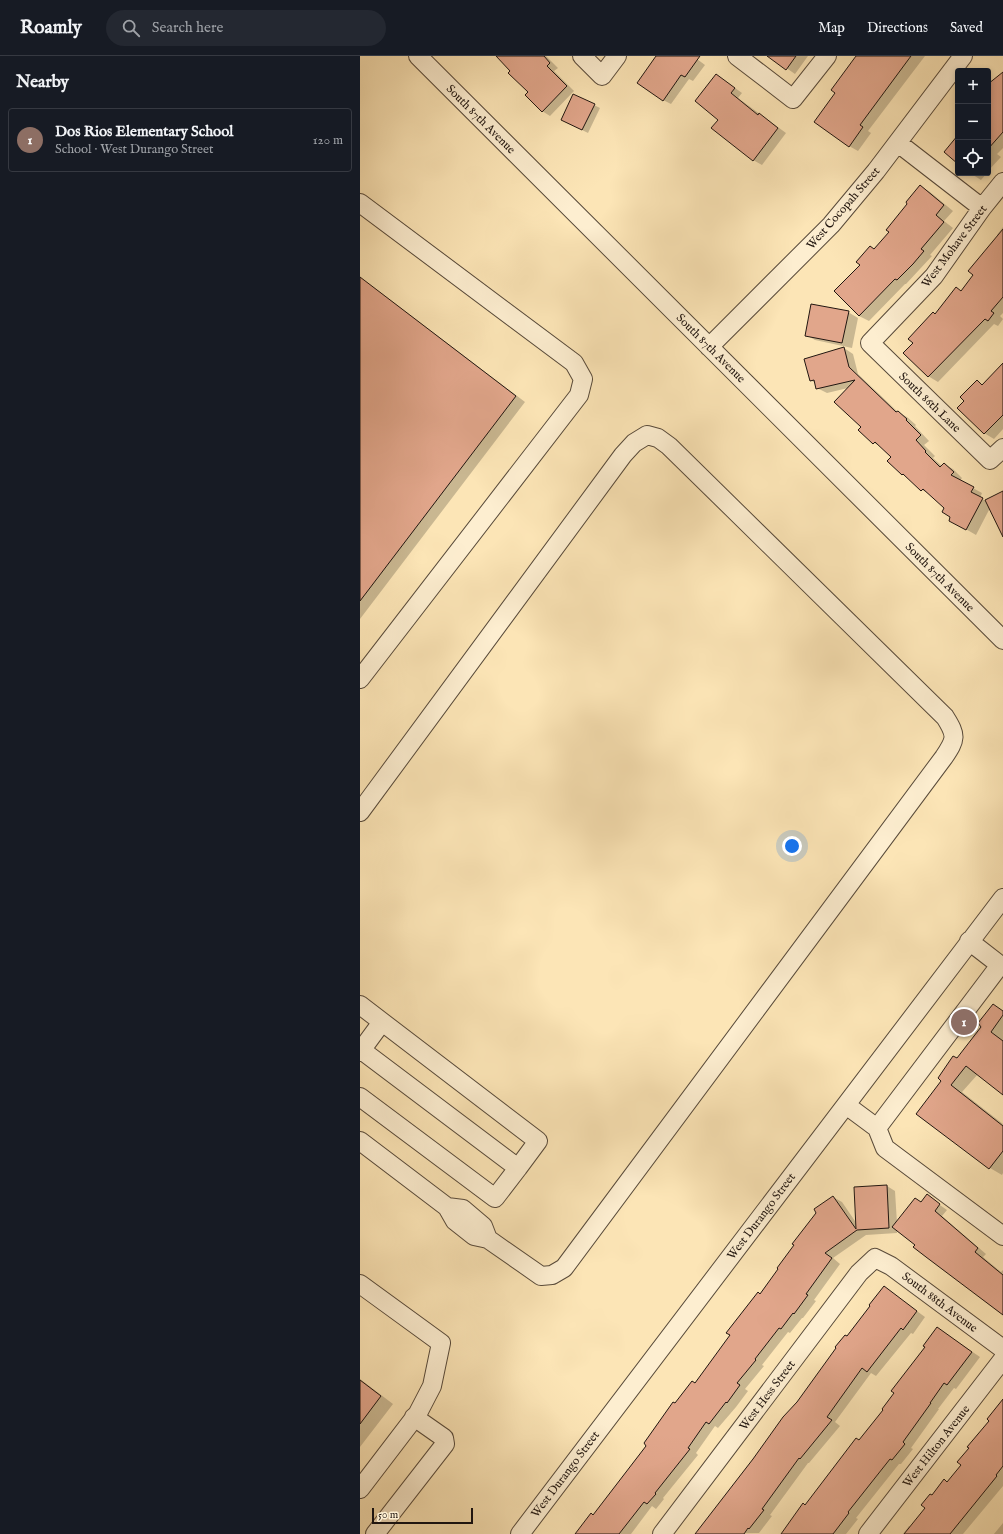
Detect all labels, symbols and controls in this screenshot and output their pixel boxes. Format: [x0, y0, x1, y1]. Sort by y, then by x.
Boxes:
search box [106, 10, 386, 46]
text: Roamly [20, 16, 82, 40]
icon: search [120, 17, 142, 39]
text: Search here [152, 18, 223, 37]
text: Map [818, 19, 845, 37]
text: Directions [867, 19, 928, 37]
text: Saved [950, 19, 983, 37]
map controls [955, 68, 991, 176]
button: + [955, 68, 991, 104]
text: Nearby [16, 72, 69, 93]
street label: South 87th Avenue [443, 82, 519, 158]
button: − [955, 104, 991, 140]
text: Dos Rios Elementary School [55, 122, 233, 141]
text: 1 [28, 132, 32, 149]
text: 120 m [313, 132, 343, 149]
button: locate [955, 140, 991, 176]
text: School · West Durango Street [55, 141, 213, 158]
street label: West Cocopah Street [803, 164, 884, 253]
street label: West Mohave Street [918, 202, 990, 291]
street label: South 87th Avenue [673, 311, 749, 387]
street label: South 86th Lane [896, 369, 964, 436]
street label: South 87th Avenue [902, 540, 978, 616]
your location [782, 836, 802, 856]
pin: 1 [951, 1007, 977, 1037]
street label: West Durango Street [724, 1170, 799, 1263]
street label: South 88th Avenue [899, 1269, 981, 1336]
street label: West Hess Street [736, 1357, 799, 1433]
street label: West Hilton Avenue [900, 1402, 973, 1490]
street label: West Durango Street [528, 1428, 603, 1521]
scale bar [372, 1506, 473, 1525]
text: 50 m [378, 1508, 398, 1522]

